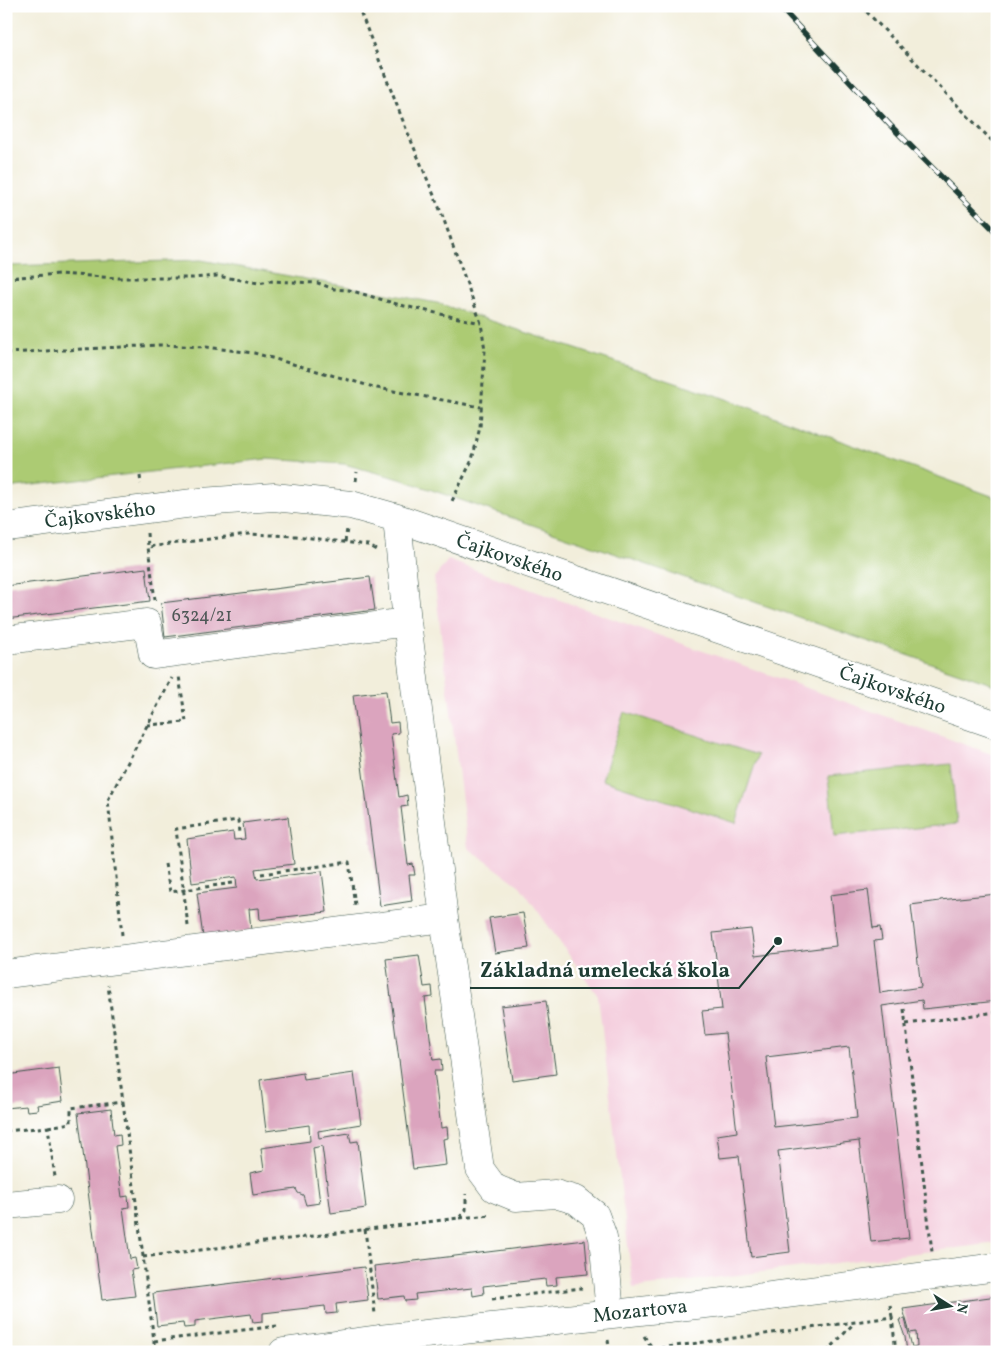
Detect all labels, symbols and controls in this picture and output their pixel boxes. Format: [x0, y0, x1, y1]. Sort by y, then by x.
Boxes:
street label: Čajkovského [43, 495, 157, 537]
street label: Čajkovského [452, 528, 567, 590]
house number: 6324/21 [172, 604, 232, 629]
street label: Čajkovského [835, 660, 950, 722]
callout: Základná umelecká škola [470, 952, 739, 988]
text: Základná umelecká škola [480, 957, 730, 986]
north arrow [926, 1280, 976, 1330]
street label: Mozartova [592, 1293, 689, 1331]
text: N [951, 1301, 972, 1315]

